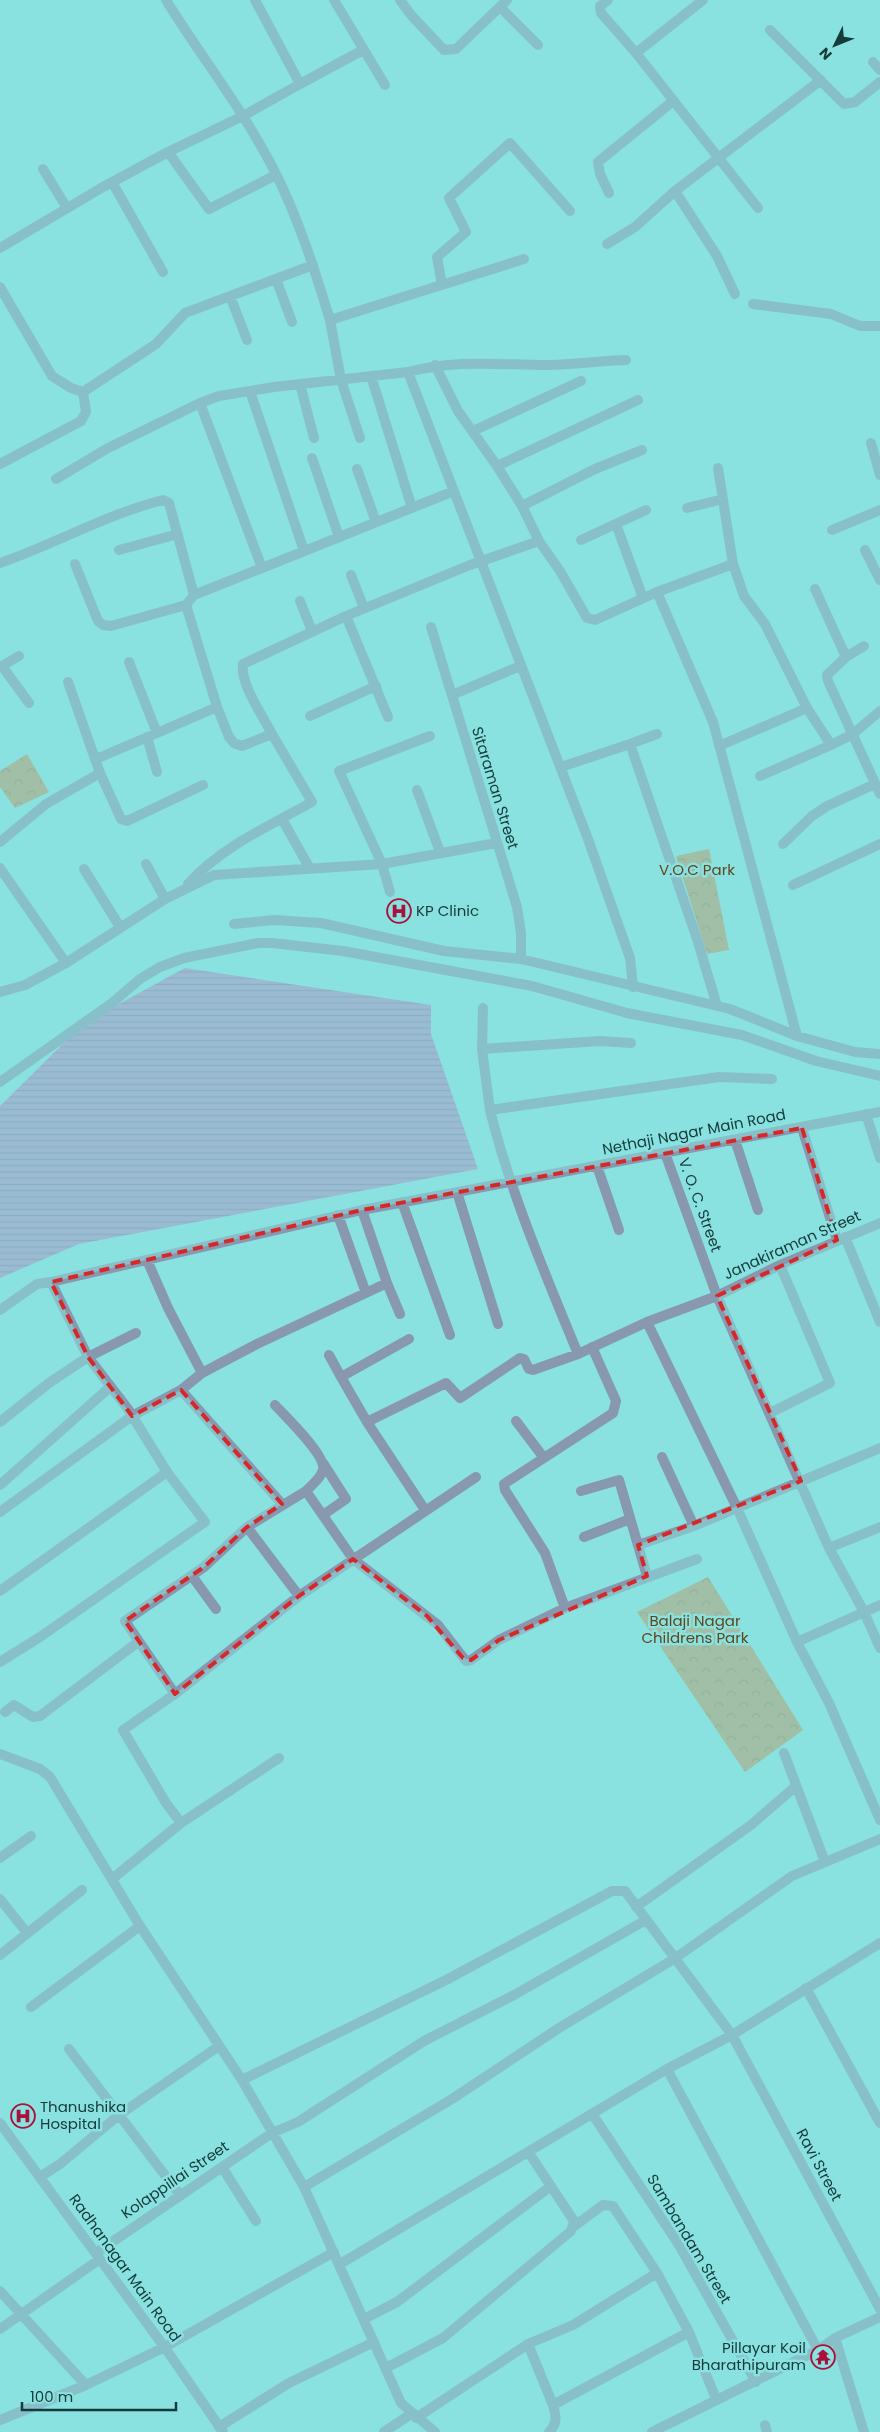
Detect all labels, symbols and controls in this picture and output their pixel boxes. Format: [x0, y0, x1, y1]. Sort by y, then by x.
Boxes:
north arrow [810, 20, 860, 70]
text: N [815, 43, 836, 65]
street label: Sitaraman Street [467, 724, 524, 852]
park label: V.O.C Park [659, 859, 735, 880]
hospital icon: KP Clinic [386, 898, 412, 924]
place label: KP Clinic [416, 900, 479, 921]
street label: Nethaji Nagar Main Road [600, 1103, 787, 1160]
street label: V. O. C. Street [674, 1155, 727, 1255]
street label: Janakiraman Street [720, 1205, 864, 1284]
park label: Balaji Nagar Childrens Park [641, 1610, 749, 1648]
place label: Thanushika Hospital [40, 2096, 126, 2134]
hospital icon: Thanushika Hospital [10, 2103, 36, 2129]
street label: Ravi Street [792, 2125, 847, 2205]
street label: Kolappillai Street [117, 2136, 233, 2223]
street label: Sambandam Street [642, 2170, 737, 2308]
street label: Radhanagar Main Road [65, 2189, 186, 2346]
place label: Pillayar Koil Bharathipuram [692, 2337, 806, 2375]
temple icon: Pillayar Koil Bharathipuram [810, 2344, 836, 2370]
scale bar [22, 2380, 176, 2412]
text: 100 m [30, 2386, 73, 2407]

